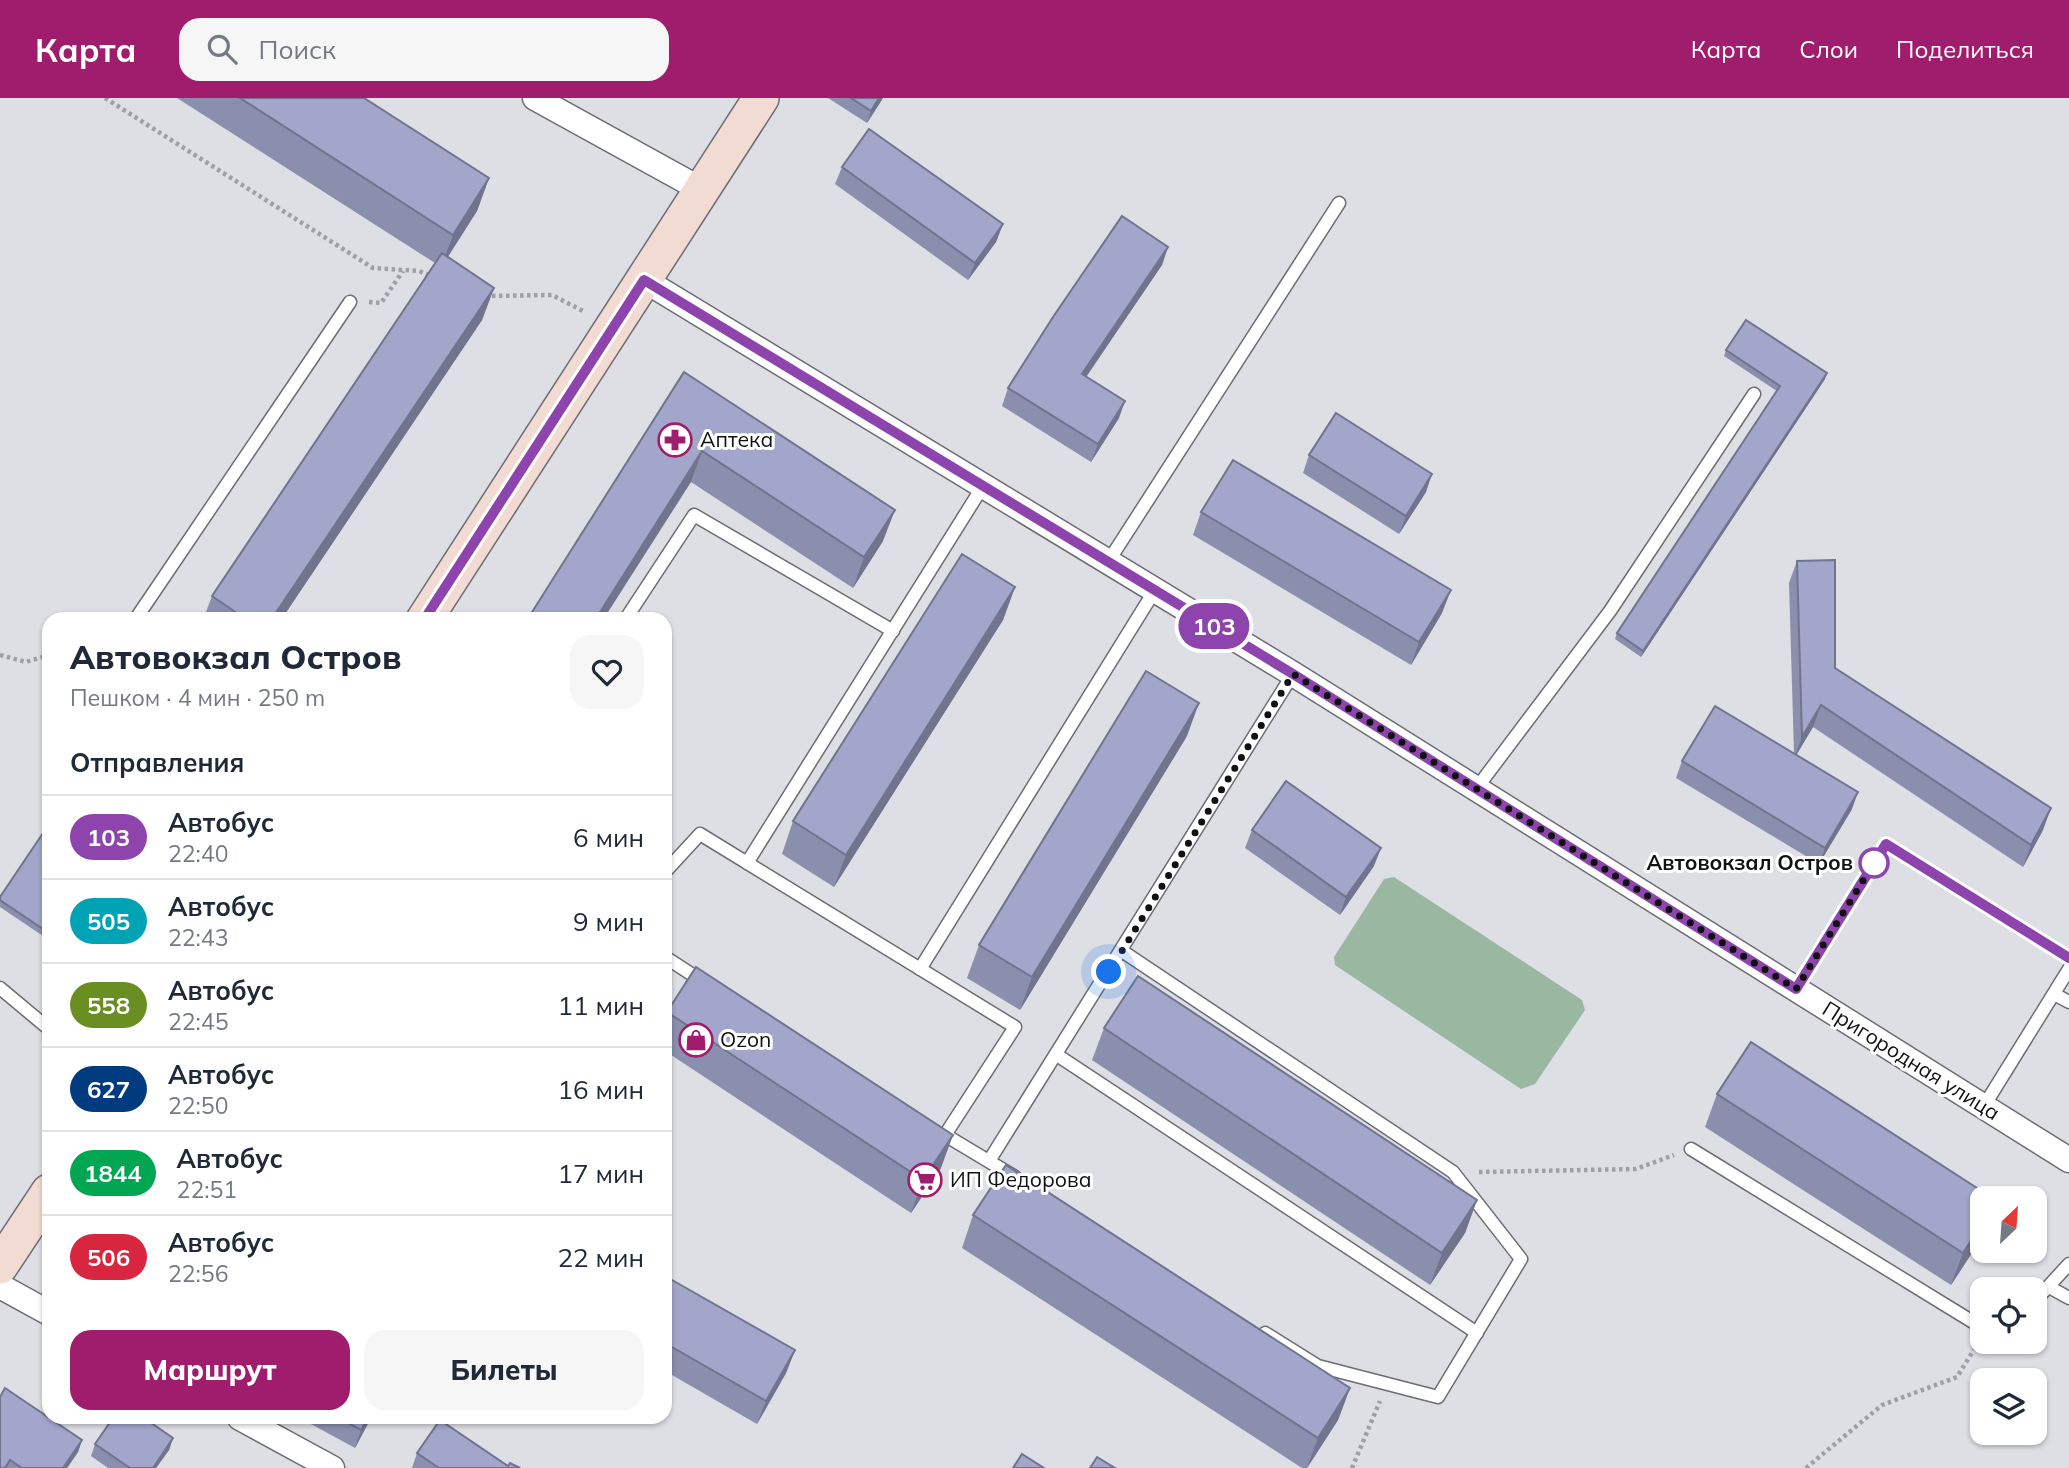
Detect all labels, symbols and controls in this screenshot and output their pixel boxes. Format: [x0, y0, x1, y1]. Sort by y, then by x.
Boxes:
search box [179, 18, 669, 81]
text: Карта [35, 29, 137, 70]
icon: search [203, 30, 241, 68]
text: Поиск [259, 33, 336, 66]
text: Карта [1691, 34, 1761, 64]
text: Слои [1799, 34, 1858, 64]
text: Поделиться [1896, 34, 2034, 64]
pharmacy icon: Аптека [656, 421, 694, 459]
place label: Аптека [700, 426, 773, 452]
line badge: 103 [1174, 603, 1254, 649]
text: 103 [1192, 611, 1236, 641]
button: heart [570, 635, 644, 709]
text: Автовокзал Остров [70, 636, 402, 677]
text: Пешком · 4 мин · 250 m [70, 683, 325, 712]
text: Отправления [70, 746, 244, 779]
text: Автобус [168, 806, 274, 839]
text: 6 мин [573, 821, 644, 854]
text: 103 [87, 822, 130, 852]
text: 22:40 [168, 839, 228, 868]
marker: Автовокзал Остров [1859, 848, 1889, 878]
place label: Автовокзал Остров [1646, 849, 1853, 875]
text: Автобус [168, 890, 274, 923]
text: 9 мин [573, 905, 644, 938]
text: 505 [87, 906, 130, 936]
text: 22:43 [168, 923, 228, 952]
your location [1091, 954, 1126, 989]
text: Автобус [168, 974, 274, 1007]
text: 11 мин [557, 989, 644, 1022]
text: 558 [87, 990, 130, 1020]
street label: Пригородная улица [1818, 995, 2005, 1125]
text: 22:45 [168, 1007, 228, 1036]
shop icon: Ozon [677, 1021, 715, 1059]
place label: Ozon [720, 1026, 771, 1052]
text: Автобус [168, 1058, 274, 1091]
text: 16 мин [557, 1073, 644, 1106]
text: 627 [87, 1074, 130, 1104]
text: 22:50 [168, 1091, 228, 1120]
text: Автобус [177, 1142, 283, 1175]
text: 17 мин [557, 1157, 644, 1190]
text: 1844 [84, 1158, 142, 1188]
supermarket icon: ИП Федорова [906, 1161, 944, 1199]
place label: ИП Федорова [950, 1166, 1092, 1192]
text: 22:51 [177, 1175, 237, 1204]
north arrow [1970, 1186, 2048, 1264]
map controls [1970, 1186, 2047, 1445]
text: Автобус [168, 1226, 274, 1259]
text: 22 мин [557, 1241, 644, 1274]
text: 506 [87, 1242, 130, 1272]
text: 22:56 [168, 1259, 228, 1288]
button: locate [1970, 1277, 2047, 1354]
button: Маршрут [70, 1330, 350, 1410]
button: Билеты [364, 1330, 644, 1410]
button: layers [1970, 1368, 2047, 1445]

